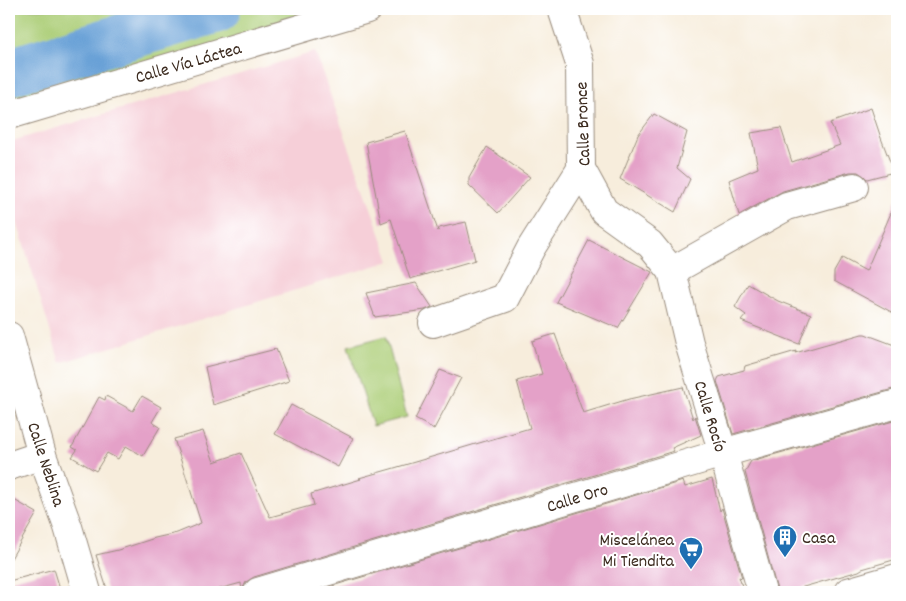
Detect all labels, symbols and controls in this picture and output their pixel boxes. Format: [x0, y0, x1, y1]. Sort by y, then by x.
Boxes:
street label: Calle Vía Láctea [133, 37, 245, 91]
street label: Calle Bronce [571, 81, 598, 167]
street label: Calle Rocío [686, 378, 731, 455]
street label: Calle Neblina [19, 420, 70, 510]
street label: Calle Oro [544, 478, 611, 521]
building icon: Casa [772, 524, 798, 558]
place label: Casa [802, 527, 836, 552]
place label: Miscelánea Mi Tiendita [599, 529, 675, 575]
supermarket icon: Miscelánea Mi Tiendita [678, 536, 704, 570]

